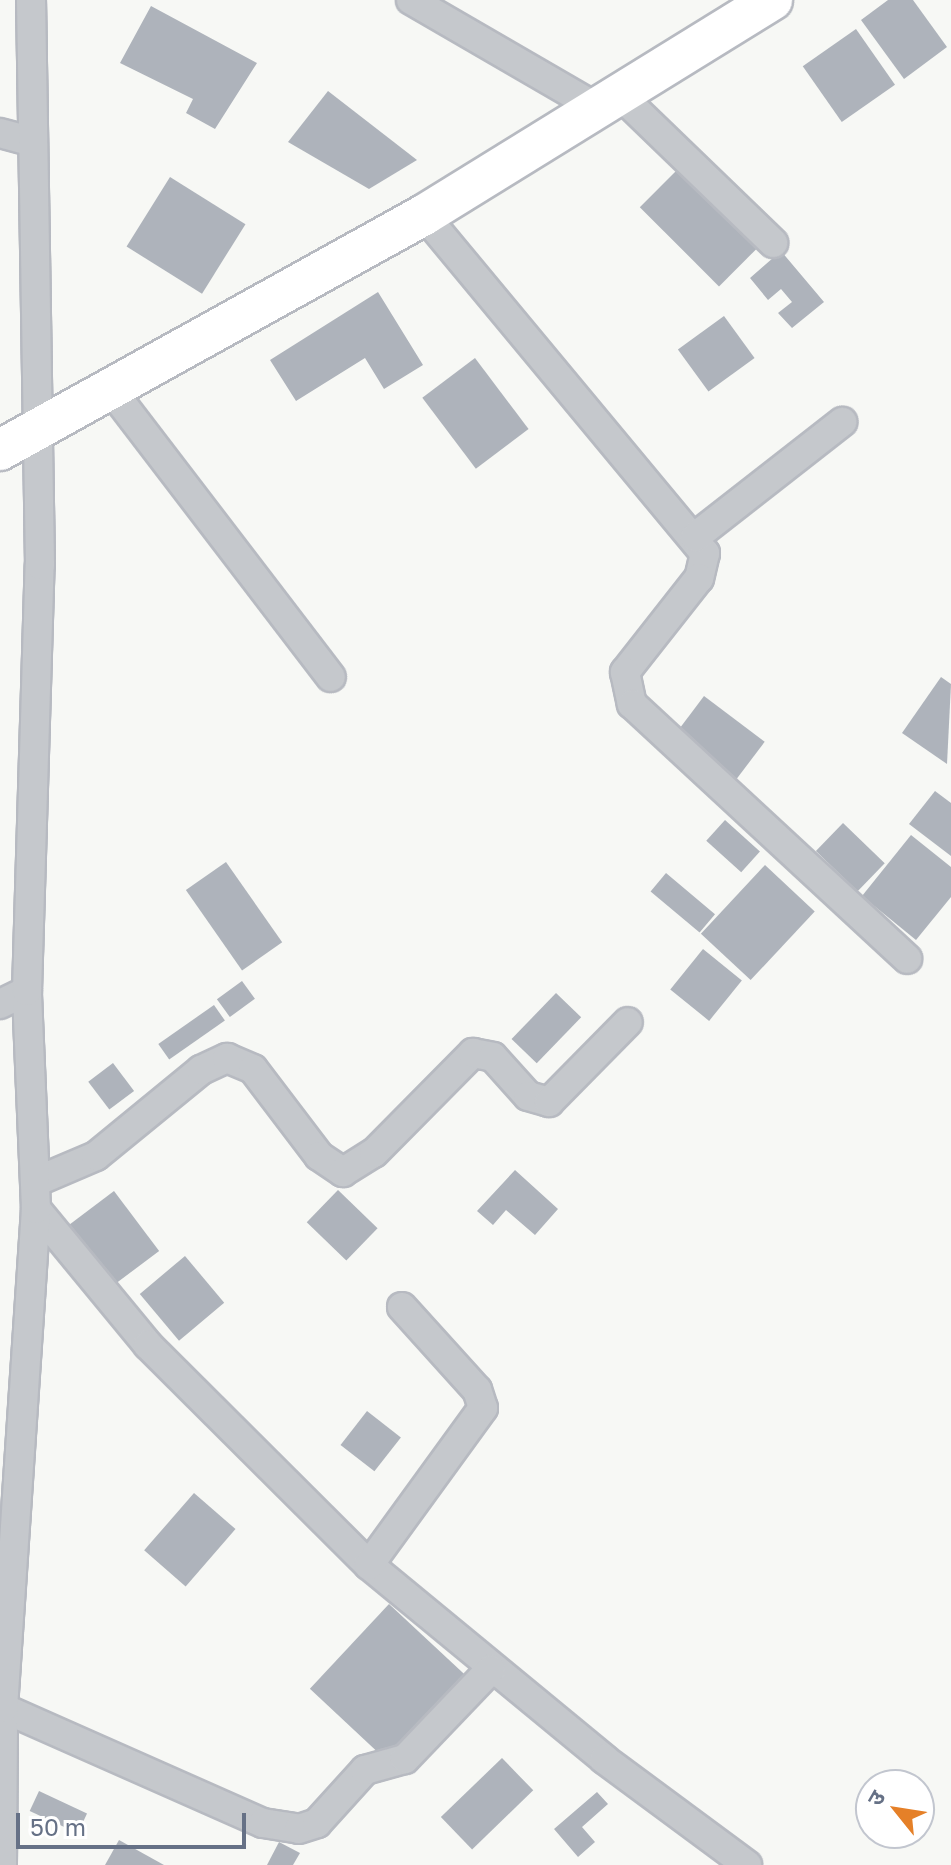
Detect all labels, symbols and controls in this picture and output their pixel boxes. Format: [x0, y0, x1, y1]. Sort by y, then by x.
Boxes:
north arrow [855, 1769, 935, 1849]
text: उ [861, 1785, 890, 1810]
scale bar [20, 1797, 250, 1847]
text: 50 m [30, 1812, 86, 1841]

